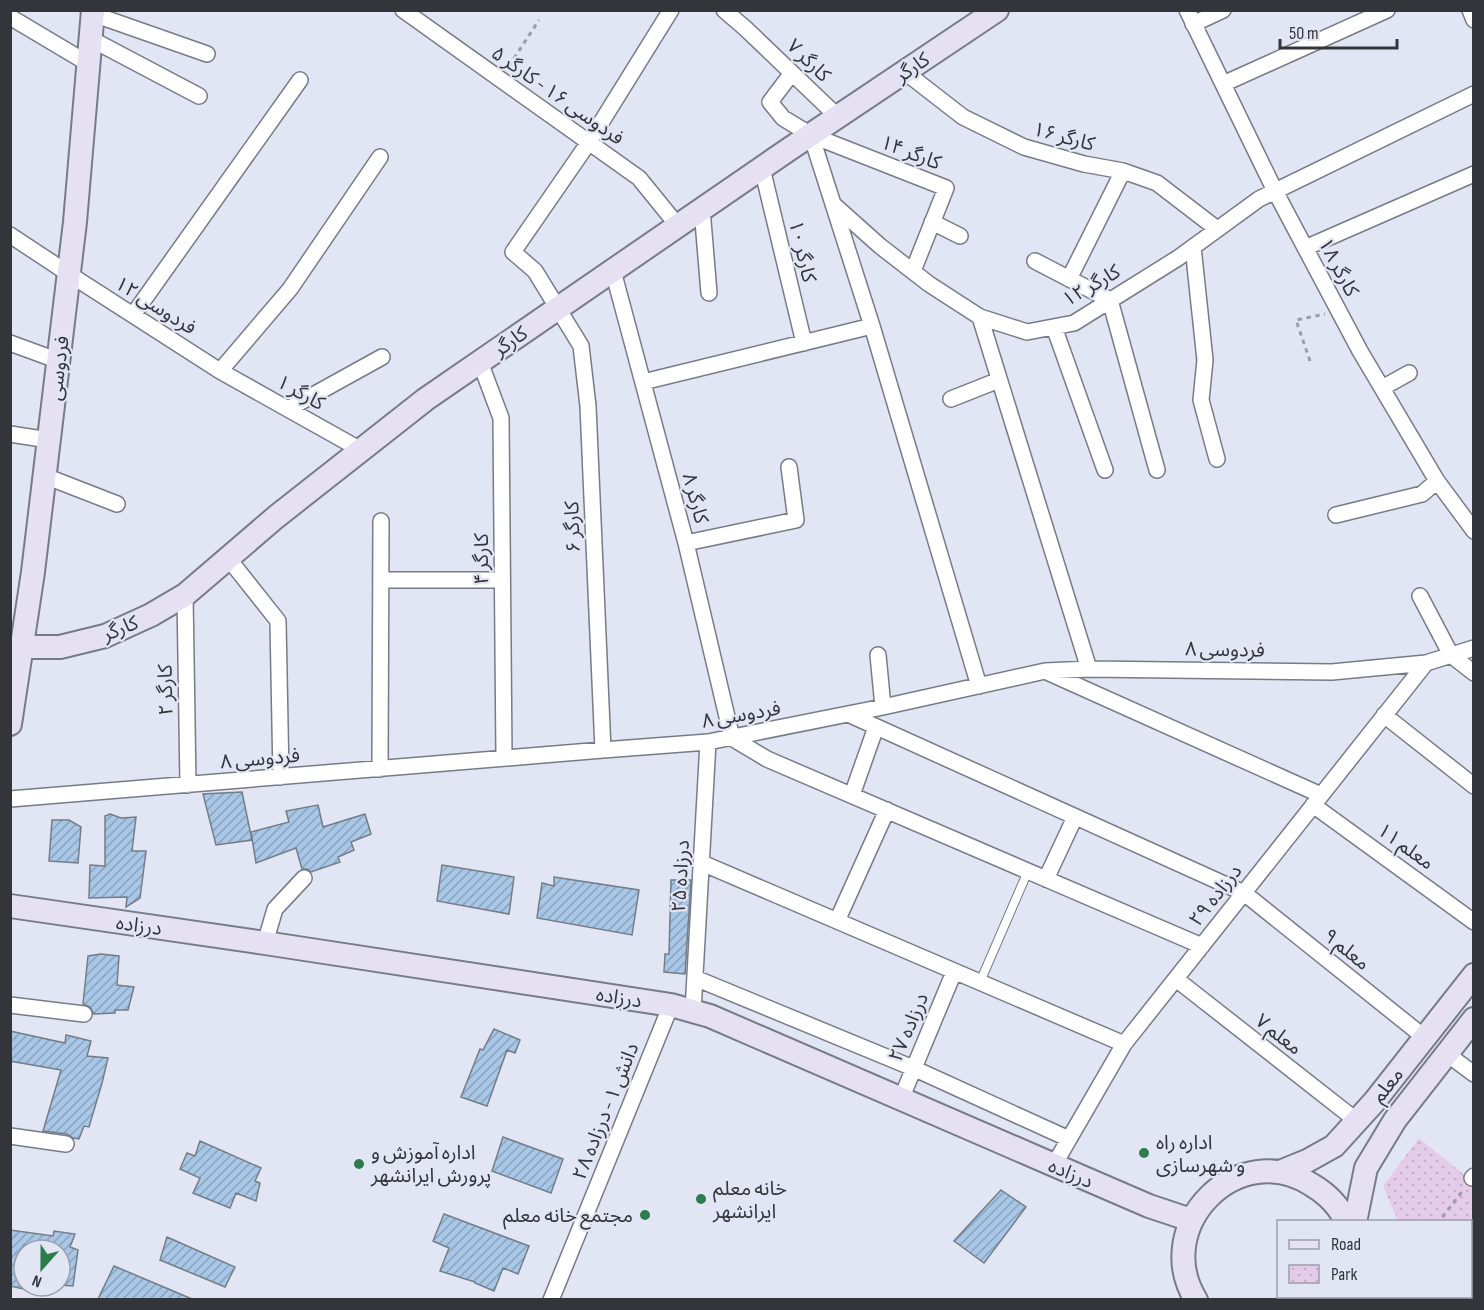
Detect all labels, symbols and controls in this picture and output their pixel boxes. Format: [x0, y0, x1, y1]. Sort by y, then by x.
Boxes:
scale bar [1280, 12, 1397, 50]
text: 50 m [1289, 23, 1319, 44]
street label: کارگر ۷ [781, 34, 836, 88]
street label: فردوسی ۱۶ - کارگر ۵ [487, 41, 628, 151]
street label: کارگر [890, 47, 935, 89]
street label: کارگر ۱۶ [1030, 117, 1098, 157]
street label: کارگر ۱۴ [877, 130, 945, 176]
street label: کارگر ۱۰ [783, 218, 821, 285]
street label: کارگر ۱۸ [1313, 234, 1364, 302]
street label: کارگر ۱۲ [1058, 259, 1125, 312]
street label: فردوسی ۱۲ [110, 272, 201, 340]
street label: کارگر [488, 321, 533, 363]
street label: فردوسی [43, 334, 75, 402]
street label: کارگر ۱ [272, 370, 329, 416]
street label: کارگر ۸ [677, 470, 713, 527]
street label: کارگر ۶ [560, 500, 586, 553]
street label: کارگر ۴ [470, 533, 494, 585]
street label: کارگر [98, 611, 143, 647]
street label: فردوسی ۸ [1185, 637, 1265, 663]
street label: کارگر ۲ [154, 663, 178, 716]
street label: فردوسی ۸ [700, 696, 783, 734]
street label: فردوسی ۸ [219, 744, 301, 774]
street label: معلم ۱۱ [1371, 818, 1438, 877]
street label: درزاده ۲۵ [667, 839, 695, 913]
street label: درزاده ۲۹ [1184, 860, 1247, 931]
street label: درزاده [114, 911, 163, 941]
street label: معلم ۹ [1317, 924, 1374, 977]
street label: درزاده [594, 983, 643, 1013]
street label: درزاده ۲۷ [884, 989, 934, 1065]
street label: معلم ۷ [1249, 1009, 1307, 1062]
street label: دانش ۱ - درزاده ۲۸ [568, 1039, 644, 1183]
street label: معلم [1367, 1063, 1411, 1109]
place label: اداره راه و شهرسازی [1156, 1131, 1245, 1178]
place label: اداره آموزش و پرورش ایرانشهر [370, 1141, 491, 1188]
marker: اداره راه و شهرسازی [1137, 1146, 1151, 1160]
street label: درزاده [1045, 1154, 1097, 1194]
marker: اداره آموزش و پرورش ایرانشهر [352, 1157, 366, 1171]
place label: خانه معلم ایرانشهر [712, 1177, 787, 1224]
marker: خانه معلم ایرانشهر [694, 1192, 708, 1206]
place label: مجتمع خانه معلم [503, 1204, 633, 1230]
marker: مجتمع خانه معلم [638, 1208, 652, 1222]
legend [1277, 1220, 1472, 1298]
text: Road [1331, 1234, 1361, 1255]
north arrow [12, 1238, 72, 1298]
text: Park [1331, 1264, 1357, 1285]
text: N [30, 1270, 45, 1291]

